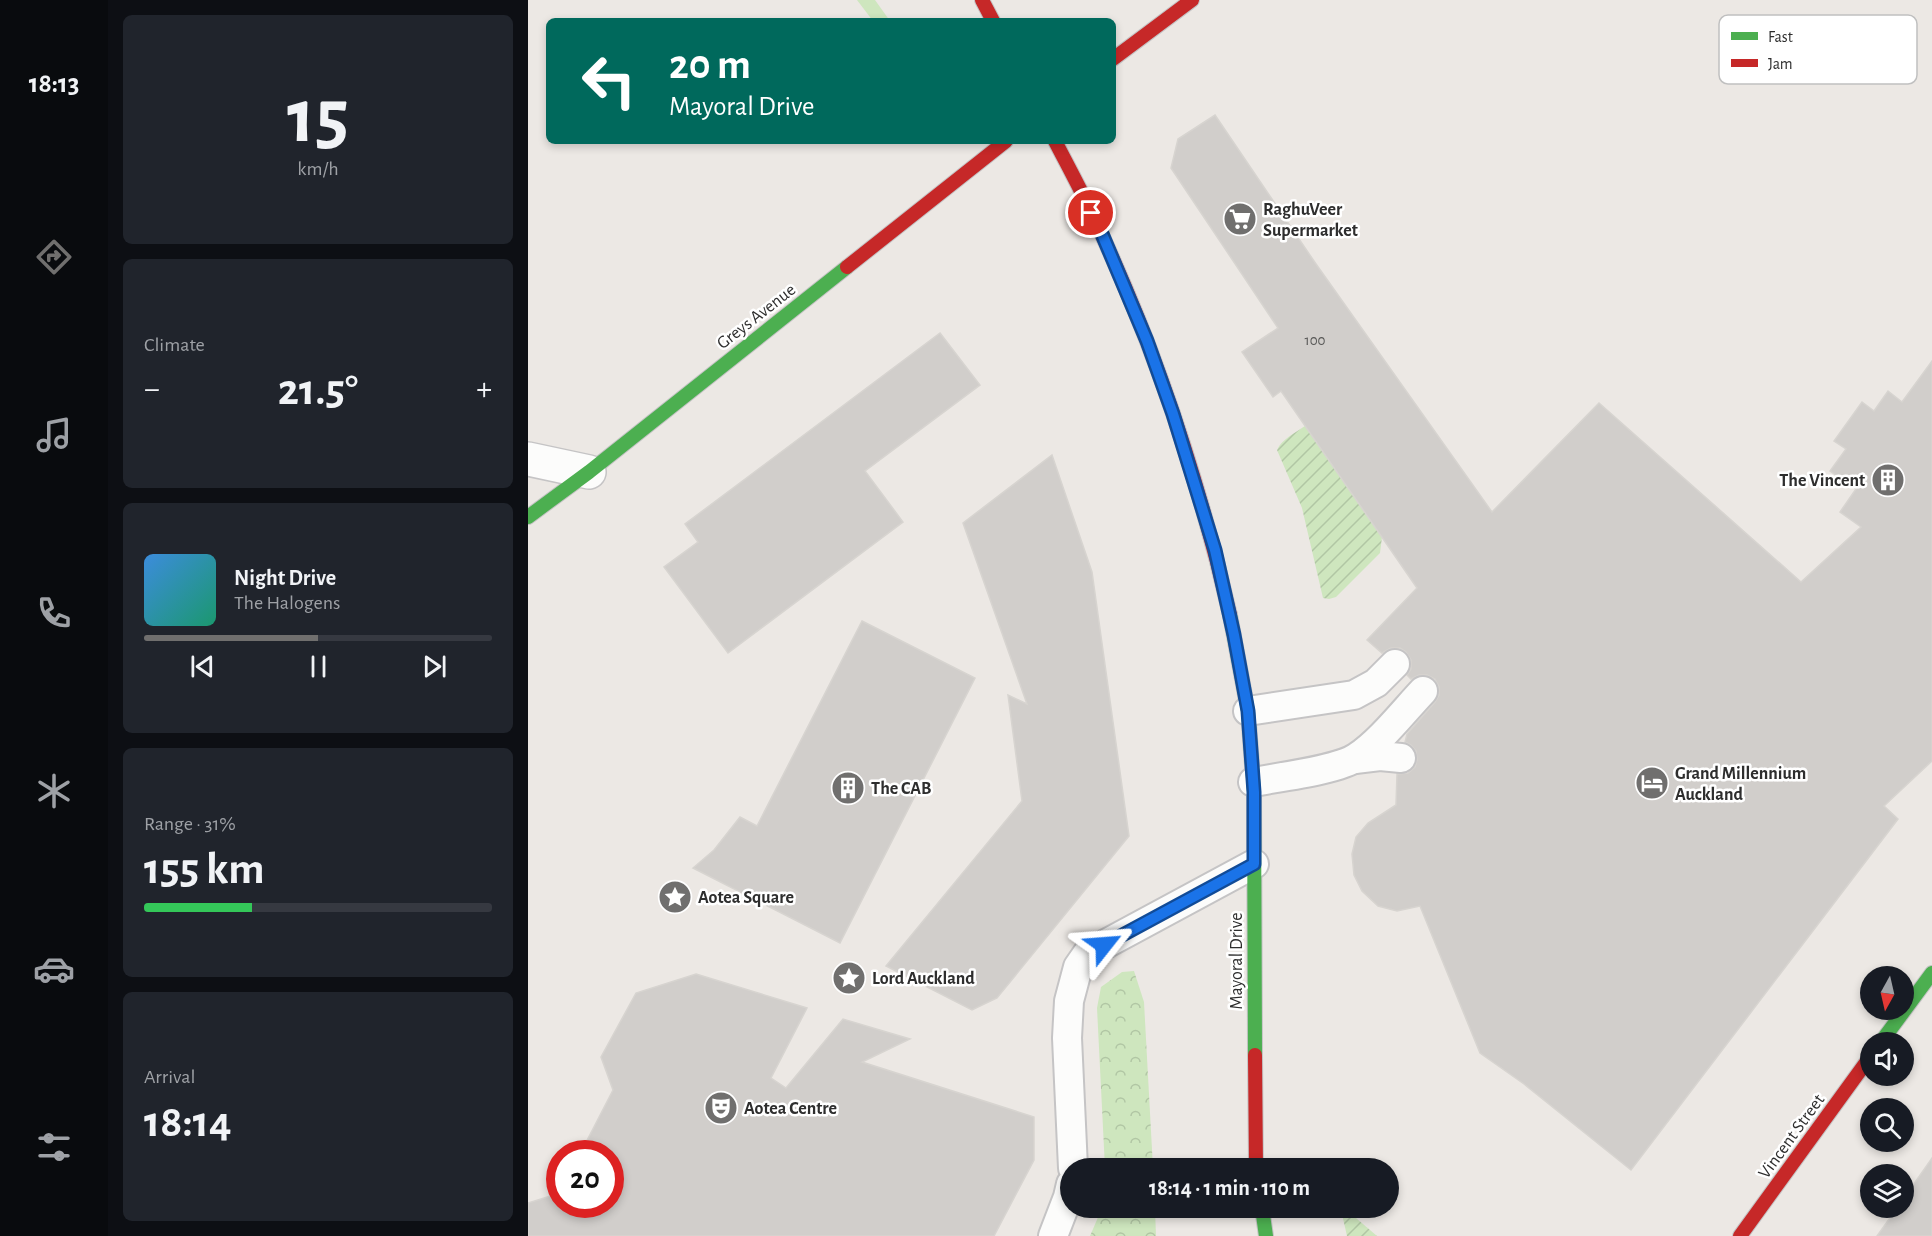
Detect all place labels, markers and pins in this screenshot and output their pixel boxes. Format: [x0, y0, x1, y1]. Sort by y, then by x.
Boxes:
pin [1065, 187, 1116, 238]
supermarket icon: RaghuVeer Supermarket [1222, 201, 1258, 237]
place label: RaghuVeer Supermarket [1263, 201, 1358, 240]
building icon: The Vincent [1870, 462, 1906, 498]
place label: The Vincent [1779, 472, 1865, 490]
hotel icon: Grand Millennium Auckland [1634, 765, 1670, 801]
place label: Grand Millennium Auckland [1675, 765, 1806, 804]
building icon: The CAB [830, 770, 866, 806]
place label: The CAB [871, 780, 931, 798]
place icon: Aotea Square [657, 879, 693, 915]
place label: Aotea Square [698, 889, 794, 907]
place icon: Lord Auckland [831, 960, 867, 996]
place label: Lord Auckland [872, 970, 975, 988]
theatre icon: Aotea Centre [703, 1090, 739, 1126]
place label: Aotea Centre [744, 1100, 837, 1118]

